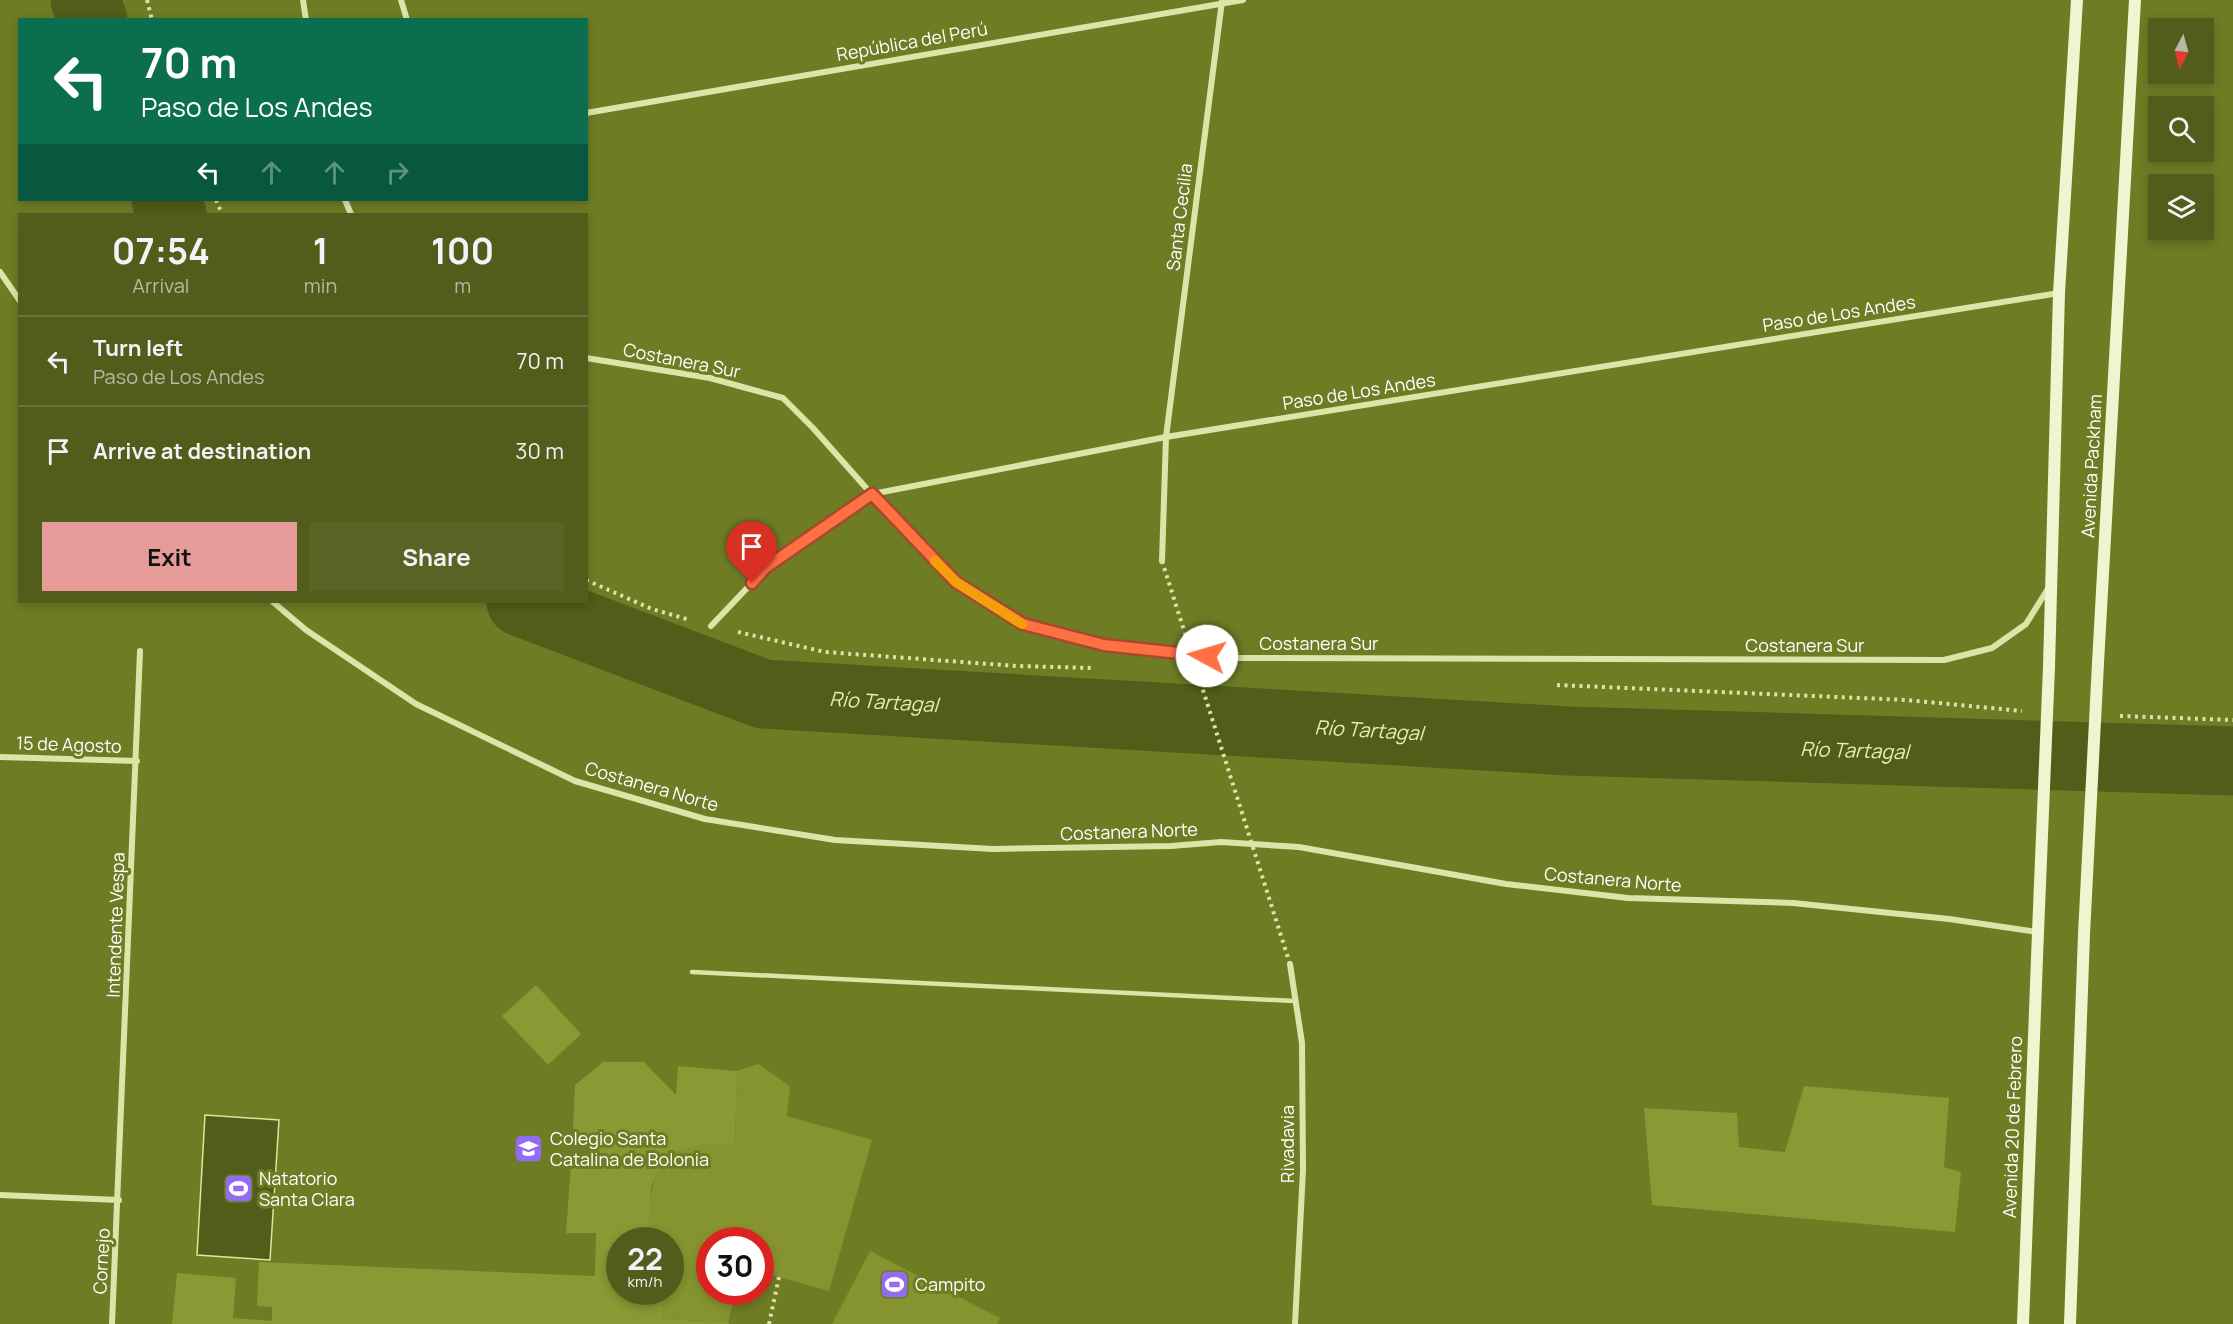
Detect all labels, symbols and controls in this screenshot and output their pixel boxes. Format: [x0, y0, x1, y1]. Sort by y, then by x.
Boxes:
street label: República del Perú [835, 16, 989, 66]
north arrow [2148, 18, 2214, 84]
map controls [2148, 18, 2214, 240]
text: 70 m [141, 33, 237, 91]
icon: left [42, 42, 120, 120]
text: Paso de Los Andes [141, 88, 373, 125]
button: search [2148, 96, 2214, 162]
icon: left [192, 156, 225, 189]
icon: ahead [255, 156, 288, 189]
icon: ahead [318, 156, 351, 189]
icon: right [381, 156, 414, 189]
street label: Santa Cecilia [1160, 162, 1198, 272]
button: layers [2148, 174, 2214, 240]
text: 07:54 [112, 226, 210, 275]
text: 1 [313, 226, 328, 275]
text: 100 [431, 226, 494, 275]
text: Arrival [132, 272, 189, 299]
text: min [304, 272, 337, 299]
text: m [454, 272, 471, 299]
street label: Paso de Los Andes [1761, 289, 1917, 337]
text: Turn left [93, 333, 183, 363]
street label: Costanera Sur [621, 337, 743, 383]
icon: left [42, 345, 75, 378]
text: 70 m [516, 346, 564, 376]
text: Paso de Los Andes [93, 363, 265, 390]
street label: Paso de Los Andes [1281, 367, 1437, 415]
street label: Avenida Packham [2075, 393, 2107, 539]
icon: arrive [42, 435, 75, 468]
text: Arrive at destination [93, 436, 311, 466]
text: 30 m [515, 436, 564, 466]
pin [726, 521, 777, 583]
button: Exit [42, 522, 297, 591]
button: Share [309, 522, 564, 591]
icon: arrive [735, 530, 768, 563]
position arrow [1175, 624, 1239, 688]
street label: Costanera Sur [1259, 631, 1379, 655]
street label: Costanera Sur [1745, 633, 1865, 657]
water label: Río Tartagal [829, 684, 941, 718]
water label: Río Tartagal [1314, 713, 1426, 746]
street label: 15 de Agosto [16, 730, 122, 758]
water label: Río Tartagal [1800, 734, 1912, 765]
street label: Costanera Norte [582, 755, 722, 817]
street label: Costanera Norte [1060, 817, 1198, 845]
street label: Intendente Vespa [100, 852, 130, 998]
street label: Costanera Norte [1543, 861, 1683, 897]
street label: Avenida 20 de Febrero [1997, 1036, 2027, 1218]
street label: Rivadavia [1275, 1105, 1299, 1183]
place label: Colegio Santa Catalina de Bolonia [550, 1126, 709, 1171]
school or university icon: Colegio Santa Catalina de Bolonia [513, 1132, 545, 1164]
place label: Natatorio Santa Clara [259, 1166, 355, 1211]
sports icon: Natatorio Santa Clara [222, 1172, 254, 1204]
street label: Cornejo [87, 1227, 115, 1295]
speed limit sign: 30 [696, 1227, 774, 1305]
text: 22 [627, 1238, 663, 1279]
sports icon: Campito [878, 1268, 910, 1300]
text: km/h [628, 1271, 662, 1292]
place label: Campito [915, 1272, 986, 1296]

